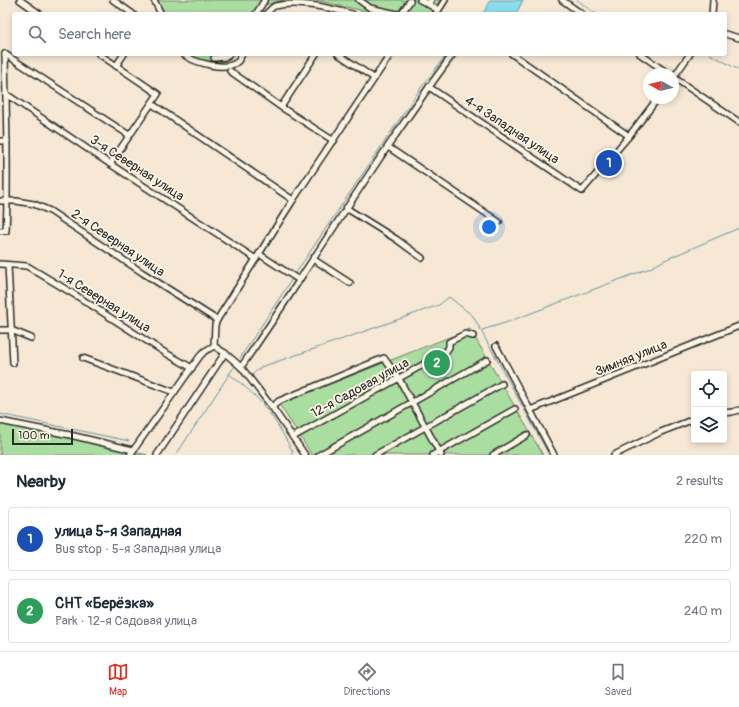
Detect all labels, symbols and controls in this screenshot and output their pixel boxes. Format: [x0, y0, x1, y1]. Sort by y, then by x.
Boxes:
search box [12, 12, 727, 56]
icon: search [26, 23, 48, 45]
text: Search here [58, 25, 131, 44]
north arrow [643, 68, 679, 104]
street label: 4-я Западная улица [462, 93, 562, 167]
street label: 3-я Северная улица [87, 132, 187, 204]
pin: 1 [596, 148, 622, 178]
street label: 2-я Северная улица [68, 206, 168, 280]
your location [479, 217, 499, 237]
street label: 1-я Северная улица [54, 266, 154, 336]
street label: Зимняя улица [593, 336, 669, 380]
pin: 2 [424, 348, 450, 378]
street label: 12-я Садовая улица [308, 354, 412, 422]
map controls [691, 371, 727, 443]
button: locate [691, 371, 727, 407]
button: layers [691, 407, 727, 443]
scale bar [12, 427, 73, 446]
text: 100 m [18, 429, 49, 442]
text: Nearby [16, 471, 65, 492]
text: 2 results [676, 473, 723, 489]
text: улица 5-я Западная [55, 522, 182, 541]
text: 1 [27, 531, 33, 547]
text: 220 m [684, 531, 722, 547]
text: Bus stop · 5-я Западная улица [55, 541, 221, 557]
text: СНТ «Берёзка» [55, 594, 154, 613]
text: 2 [26, 603, 34, 619]
text: 240 m [684, 603, 722, 619]
text: Park · 12-я Садовая улица [55, 613, 197, 629]
tab: Map [107, 661, 129, 698]
tab: Directions [343, 661, 390, 698]
tab: Saved [605, 661, 632, 698]

